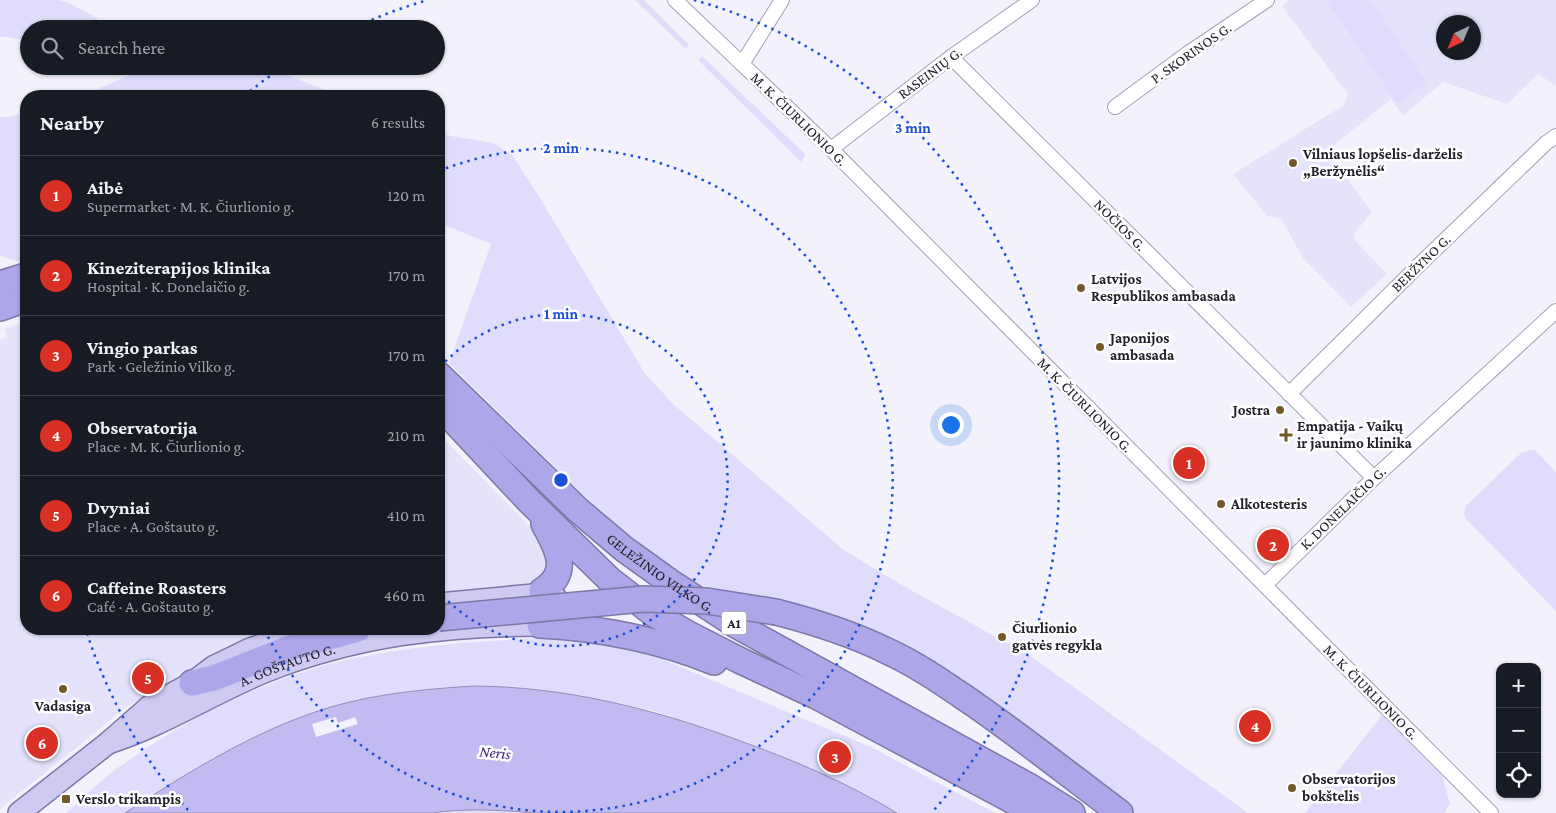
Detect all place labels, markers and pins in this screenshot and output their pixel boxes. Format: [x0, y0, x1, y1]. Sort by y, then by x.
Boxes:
place label: Vilniaus lopšelis-darželis „Beržynėlis“ [1302, 146, 1463, 179]
marker: Vilniaus lopšelis-darželis „Beržynėlis“ [1287, 157, 1299, 169]
place label: Latvijos Respublikos ambasada [1091, 271, 1236, 304]
marker: Latvijos Respublikos ambasada [1075, 282, 1087, 294]
place label: Japonijos ambasada [1108, 330, 1175, 363]
marker: Japonijos ambasada [1094, 341, 1106, 353]
place label: Jostra [1231, 402, 1271, 418]
marker: Jostra [1274, 404, 1286, 416]
place label: Empatija - Vaikų ir jaunimo klinika [1297, 418, 1413, 452]
marker: Empatija - Vaikų ir jaunimo klinika [1279, 428, 1293, 442]
pin: 1 [1173, 444, 1205, 482]
centre of rings [552, 471, 570, 489]
place label: Alkotesteris [1230, 496, 1307, 512]
marker: Alkotesteris [1215, 498, 1227, 510]
pin: 2 [1257, 526, 1289, 564]
place label: Čiurlionio gatvės regykla [1012, 620, 1103, 653]
marker: Čiurlionio gatvės regykla [996, 631, 1008, 643]
pin: 5 [132, 659, 164, 697]
marker: Vadasiga [57, 683, 69, 695]
place label: Vadasiga [34, 698, 92, 714]
pin: 4 [1239, 707, 1271, 745]
pin: 6 [26, 724, 58, 762]
pin: 3 [819, 738, 851, 776]
place label: Observatorijos bokštelis [1301, 771, 1396, 804]
marker: Observatorijos bokštelis [1286, 782, 1298, 794]
place label: Verslo trikampis [75, 791, 181, 807]
marker: Verslo trikampis [60, 793, 72, 805]

